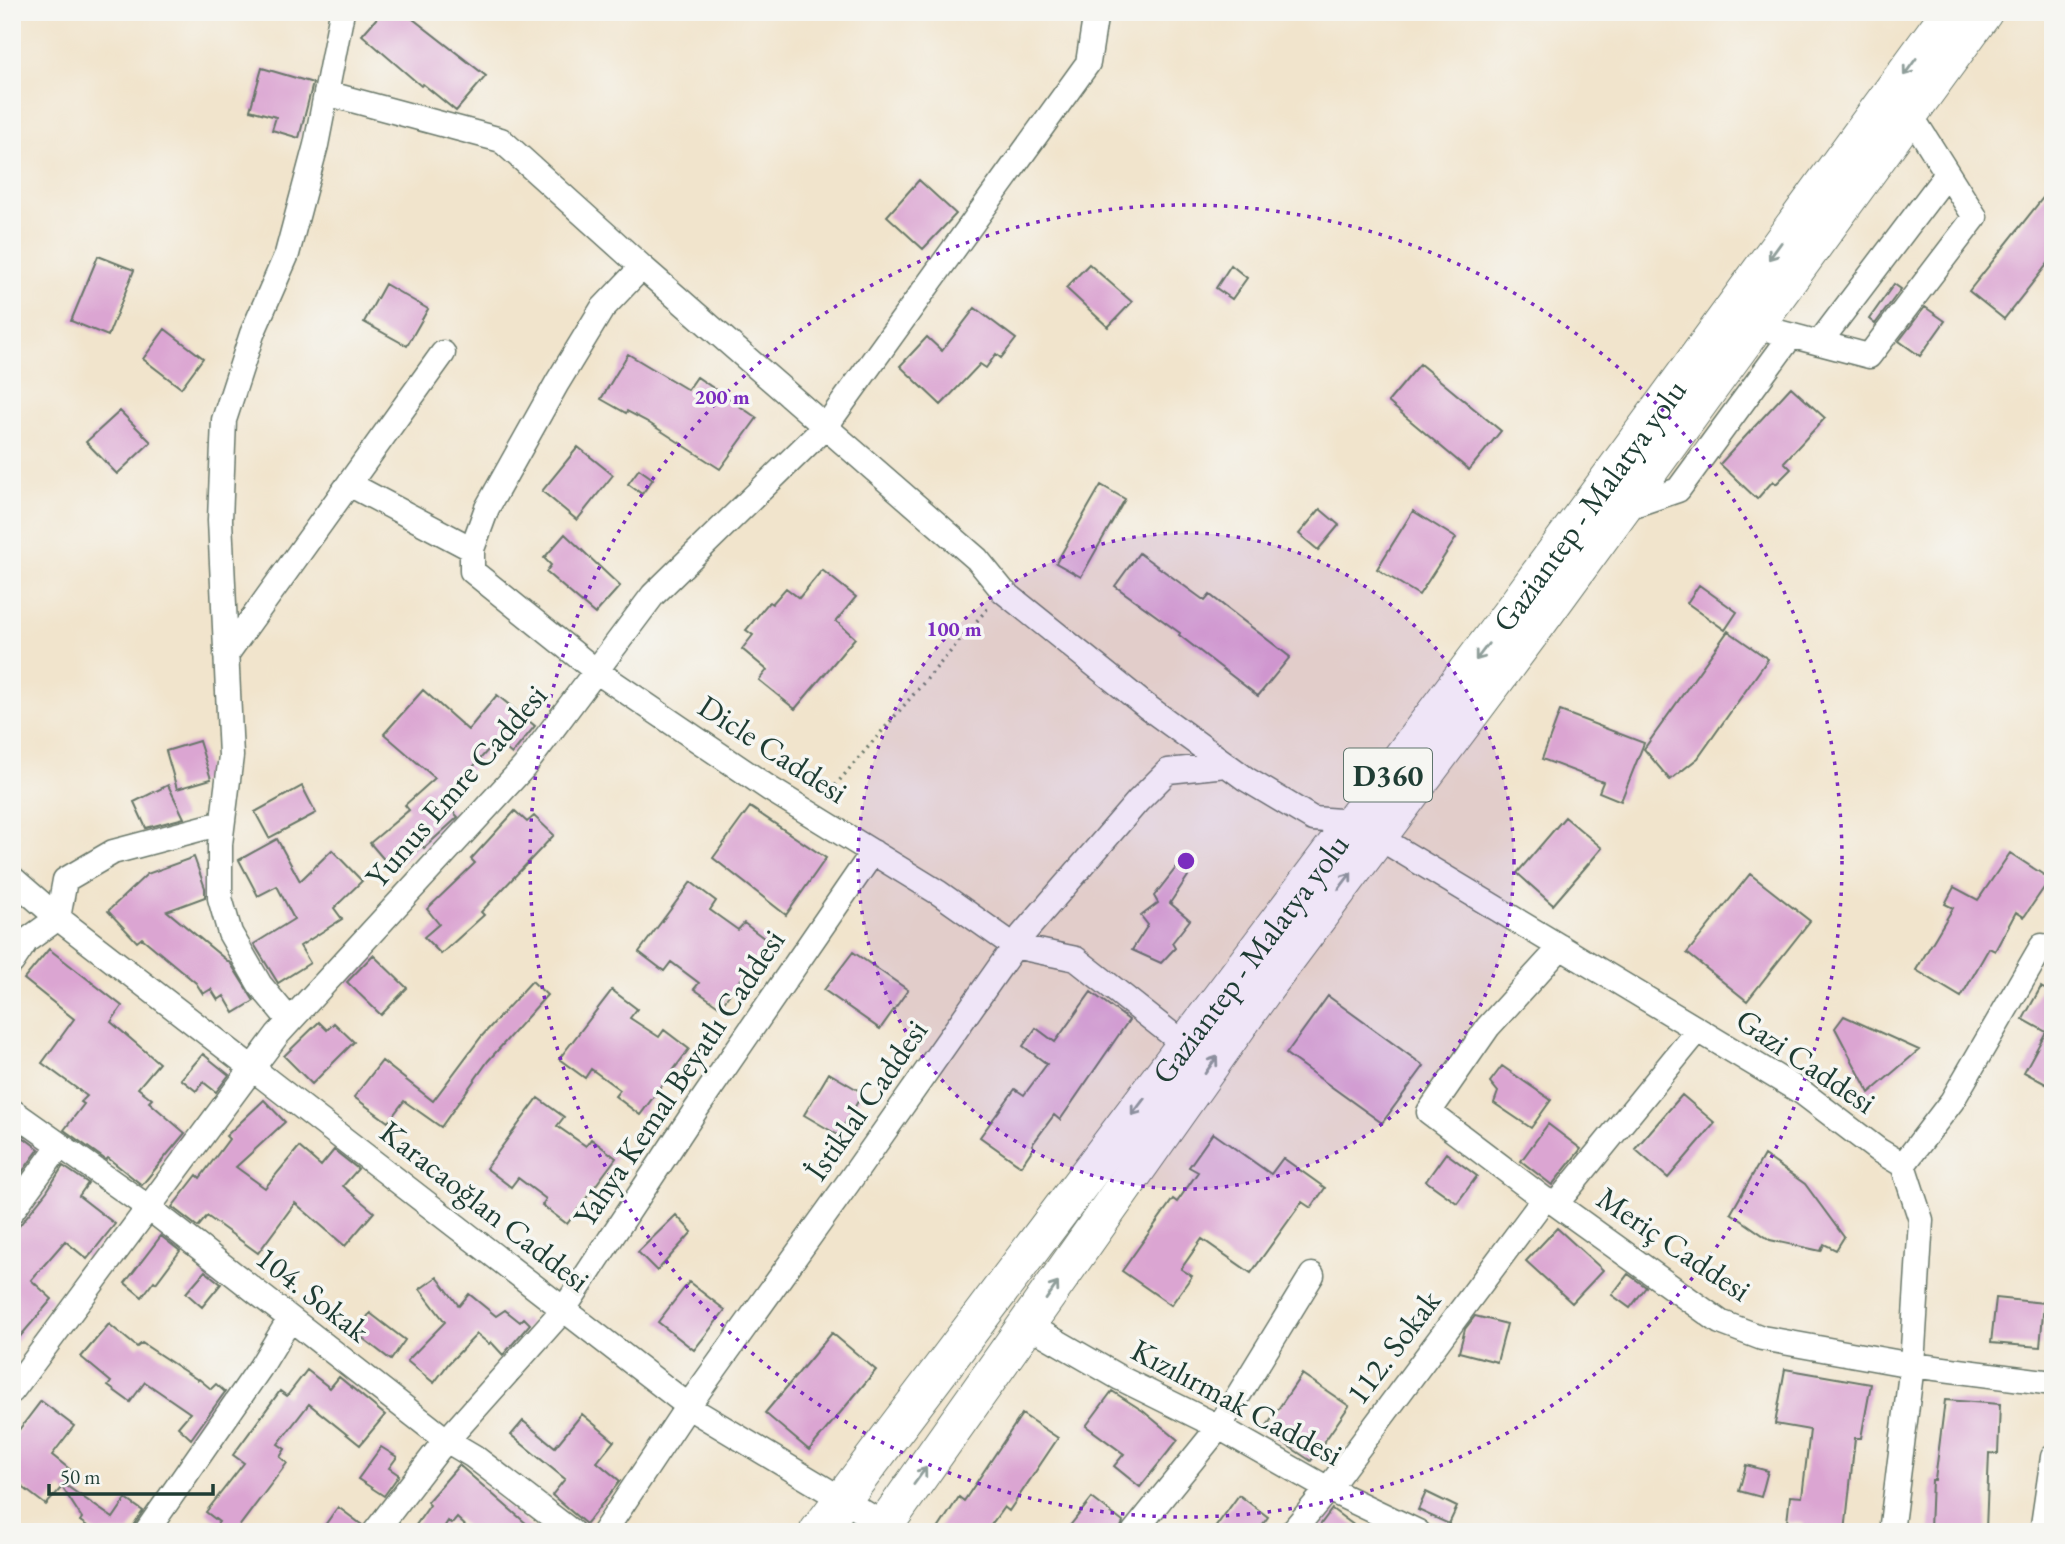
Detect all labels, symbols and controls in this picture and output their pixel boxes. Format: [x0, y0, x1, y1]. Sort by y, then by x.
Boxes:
one-way arrow [1902, 57, 1917, 76]
one-way arrow [1768, 241, 1783, 260]
street label: Gaziantep - Malatya yolu [1483, 371, 1696, 640]
text: 200 m [694, 383, 750, 410]
text: 100 m [926, 615, 982, 642]
one-way arrow [1474, 642, 1489, 661]
street label: Yunus Emre Caddesi [356, 675, 556, 897]
street label: Dicle Caddesi [690, 685, 856, 813]
road number: D360 [1344, 748, 1432, 802]
street label: Gaziantep - Malatya yolu [1142, 825, 1358, 1092]
centre of rings [1174, 849, 1198, 873]
one-way arrow [1338, 872, 1352, 891]
street label: Yahya Kemal Beyatlı Caddesi [564, 921, 794, 1235]
street label: Gazi Caddesi [1728, 999, 1884, 1123]
street label: İstiklal Caddesi [795, 1011, 937, 1189]
one-way arrow [1204, 1056, 1218, 1075]
one-way arrow [1130, 1097, 1145, 1116]
street label: Karacaoğlan Caddesi [371, 1111, 599, 1301]
street label: Meriç Caddesi [1589, 1177, 1759, 1311]
street label: 104. Sokak [248, 1237, 379, 1352]
street label: 112. Sokak [1336, 1281, 1450, 1413]
one-way arrow [1045, 1282, 1059, 1301]
street label: Kızılırmak Caddesi [1124, 1329, 1350, 1475]
scale bar [49, 1453, 214, 1497]
text: 50 m [60, 1463, 101, 1490]
one-way arrow [913, 1467, 927, 1486]

